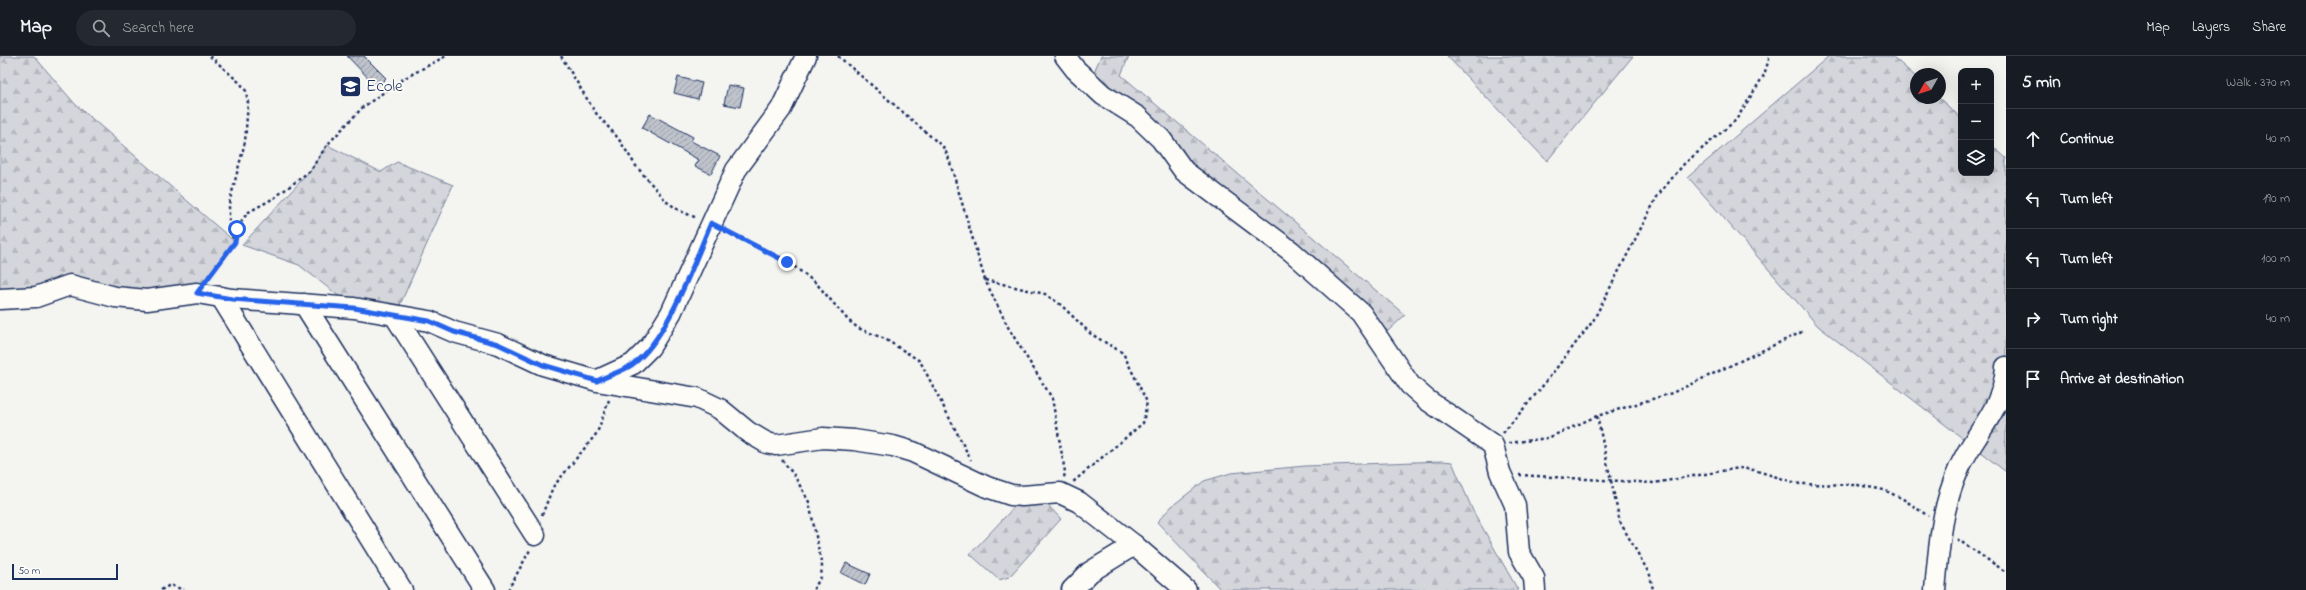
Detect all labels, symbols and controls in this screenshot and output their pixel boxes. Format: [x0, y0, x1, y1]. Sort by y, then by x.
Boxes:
search box [76, 10, 356, 46]
text: Map [20, 14, 52, 41]
icon: search [90, 17, 112, 39]
text: Search here [122, 17, 194, 39]
text: Map [2146, 17, 2170, 38]
text: Layers [2192, 17, 2230, 38]
text: Share [2252, 17, 2286, 38]
north arrow [1910, 68, 1946, 104]
map controls [1958, 68, 1994, 176]
button: + [1958, 68, 1994, 104]
text: 5 min [2022, 70, 2061, 95]
school or university icon: Ecole [338, 73, 364, 99]
text: Walk · 370 m [2226, 73, 2290, 92]
place label: Ecole [366, 74, 403, 99]
button: − [1958, 104, 1994, 140]
icon: ahead [2022, 128, 2044, 150]
text: Continue [2060, 128, 2114, 150]
text: 40 m [2266, 129, 2290, 148]
button: layers [1958, 140, 1994, 176]
icon: left [2022, 188, 2044, 210]
text: Turn left [2060, 188, 2113, 210]
text: 190 m [2263, 189, 2290, 208]
route start [228, 220, 246, 238]
icon: left [2022, 248, 2044, 270]
text: Turn left [2060, 248, 2113, 270]
text: 100 m [2261, 249, 2290, 268]
route end [778, 253, 796, 271]
icon: right [2022, 308, 2044, 330]
text: Turn right [2060, 308, 2118, 330]
text: 40 m [2266, 309, 2290, 328]
icon: arrive [2022, 368, 2044, 390]
text: Arrive at destination [2060, 368, 2184, 390]
scale bar [12, 562, 118, 581]
text: 50 m [18, 563, 40, 579]

